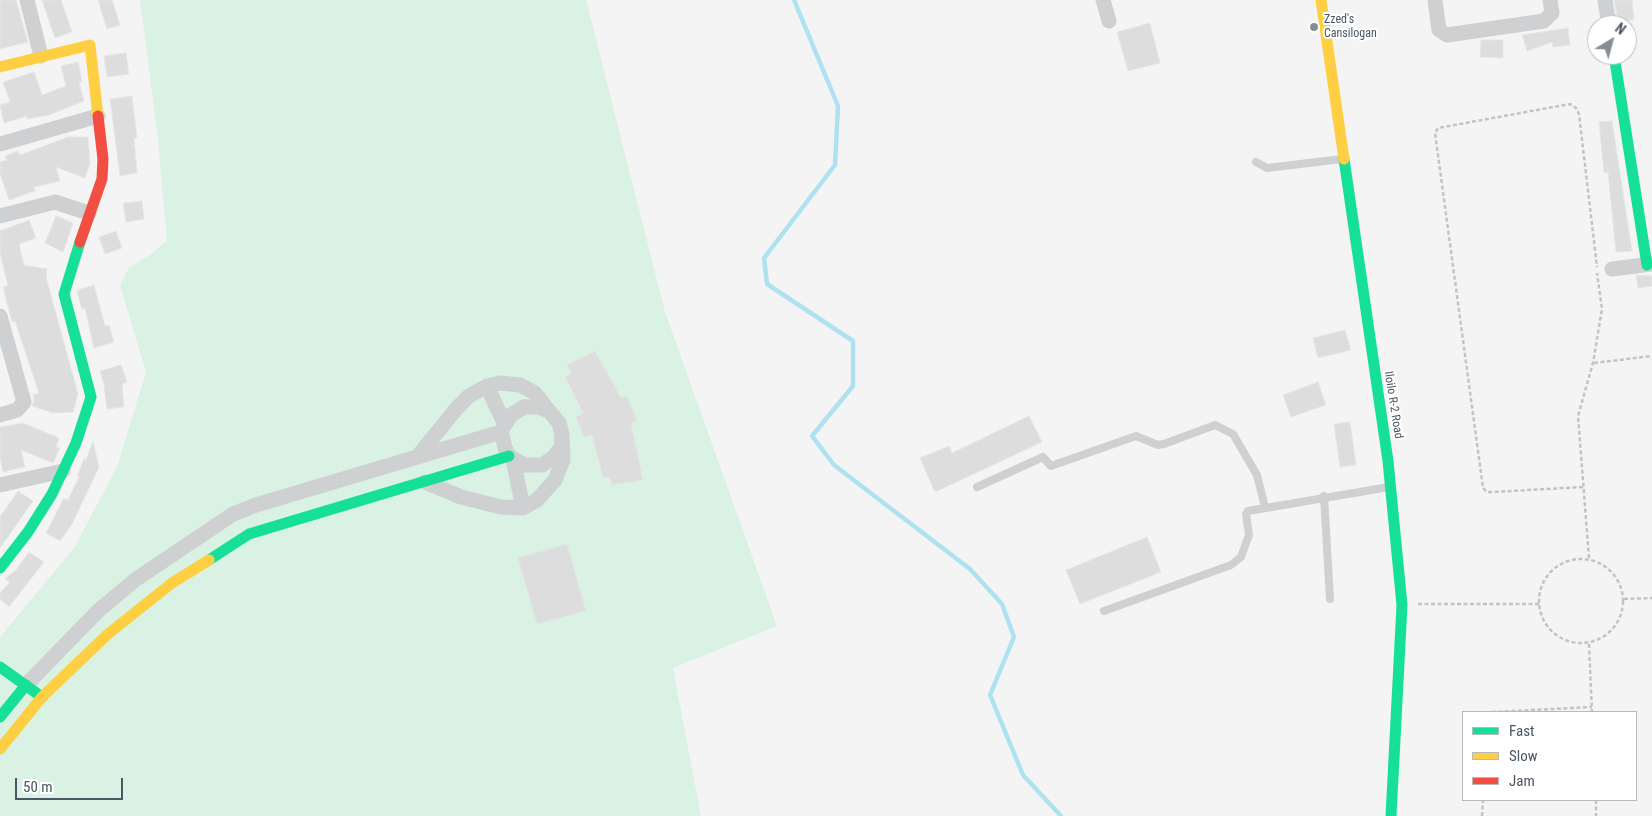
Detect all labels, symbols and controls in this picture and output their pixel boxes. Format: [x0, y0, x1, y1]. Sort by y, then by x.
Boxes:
place label: Zzed's Cansilogan [1324, 13, 1377, 41]
north arrow [1587, 15, 1637, 65]
text: N [1612, 20, 1629, 38]
marker: Zzed's Cansilogan [1308, 21, 1320, 33]
street label: Iloilo R-2 Road [1381, 370, 1405, 440]
legend [1462, 711, 1637, 801]
text: Fast [1509, 722, 1534, 740]
text: Slow [1509, 747, 1538, 765]
scale bar [18, 768, 125, 800]
text: Jam [1509, 772, 1535, 790]
text: 50 m [23, 778, 53, 796]

